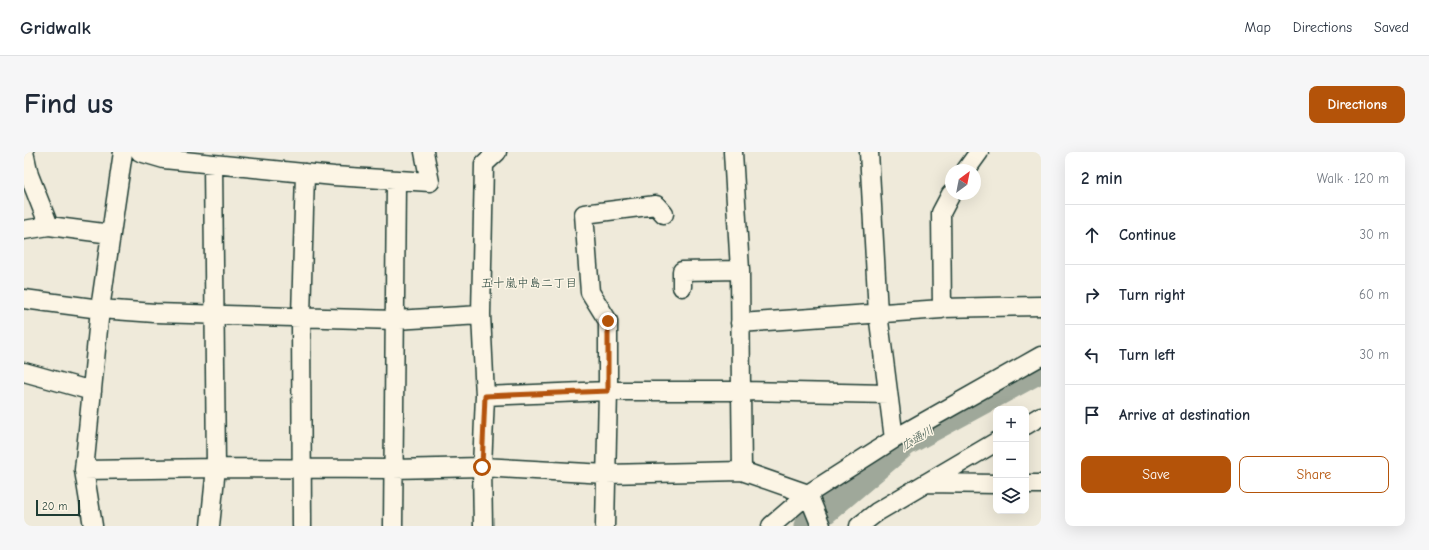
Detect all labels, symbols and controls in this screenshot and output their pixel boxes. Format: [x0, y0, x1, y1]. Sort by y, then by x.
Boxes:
text: Gridwalk [20, 17, 91, 39]
text: Map [1244, 19, 1271, 36]
text: Directions [1293, 19, 1352, 36]
text: Saved [1374, 19, 1409, 36]
button: Directions [1309, 86, 1405, 123]
text: Find us [24, 88, 113, 120]
north arrow [945, 164, 981, 200]
text: 2 min [1081, 169, 1122, 188]
text: Walk · 120 m [1317, 171, 1389, 186]
icon: ahead [1081, 224, 1103, 246]
text: Continue [1119, 226, 1176, 244]
text: 30 m [1359, 227, 1389, 242]
district label: 五十嵐中島二丁目 [481, 276, 577, 290]
icon: right [1081, 284, 1103, 306]
text: Turn right [1119, 286, 1185, 304]
text: 60 m [1359, 287, 1389, 302]
route end [599, 312, 617, 330]
icon: left [1081, 344, 1103, 366]
text: Turn left [1119, 346, 1175, 364]
text: 30 m [1359, 347, 1389, 362]
icon: arrive [1081, 404, 1103, 426]
map controls [993, 406, 1029, 514]
button: + [993, 406, 1029, 442]
text: Arrive at destination [1119, 406, 1250, 424]
water label: 広通川 [898, 423, 936, 453]
button: − [993, 442, 1029, 478]
button: Save [1081, 456, 1231, 493]
button: Share [1239, 456, 1389, 493]
route start [473, 458, 491, 476]
button: layers [993, 478, 1029, 514]
scale bar [36, 498, 80, 517]
text: 20 m [42, 500, 67, 513]

